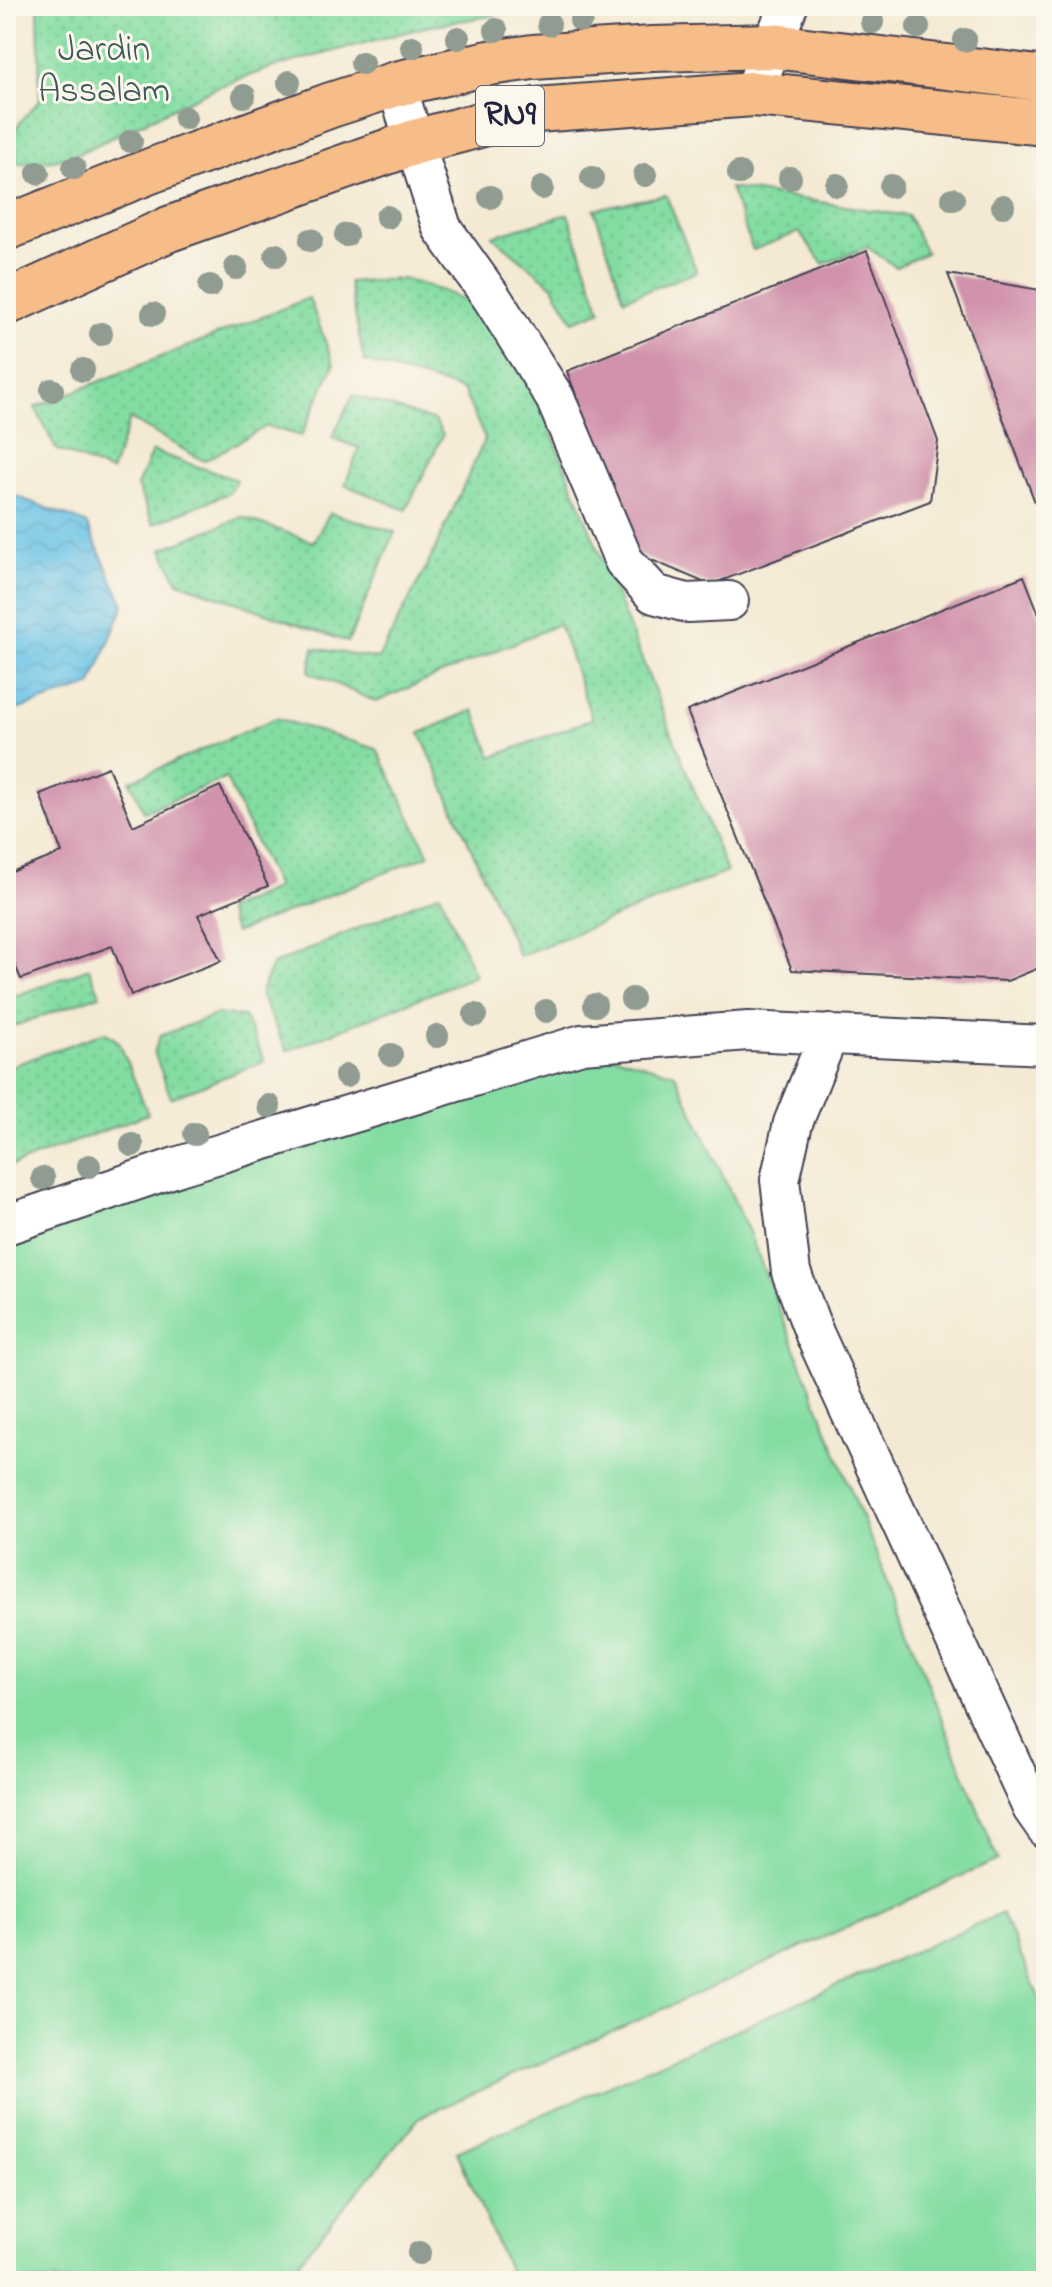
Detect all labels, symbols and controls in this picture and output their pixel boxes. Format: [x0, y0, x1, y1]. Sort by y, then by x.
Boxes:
park label: Jardin Assalam [38, 25, 170, 119]
road number: RN9 [476, 86, 544, 146]

